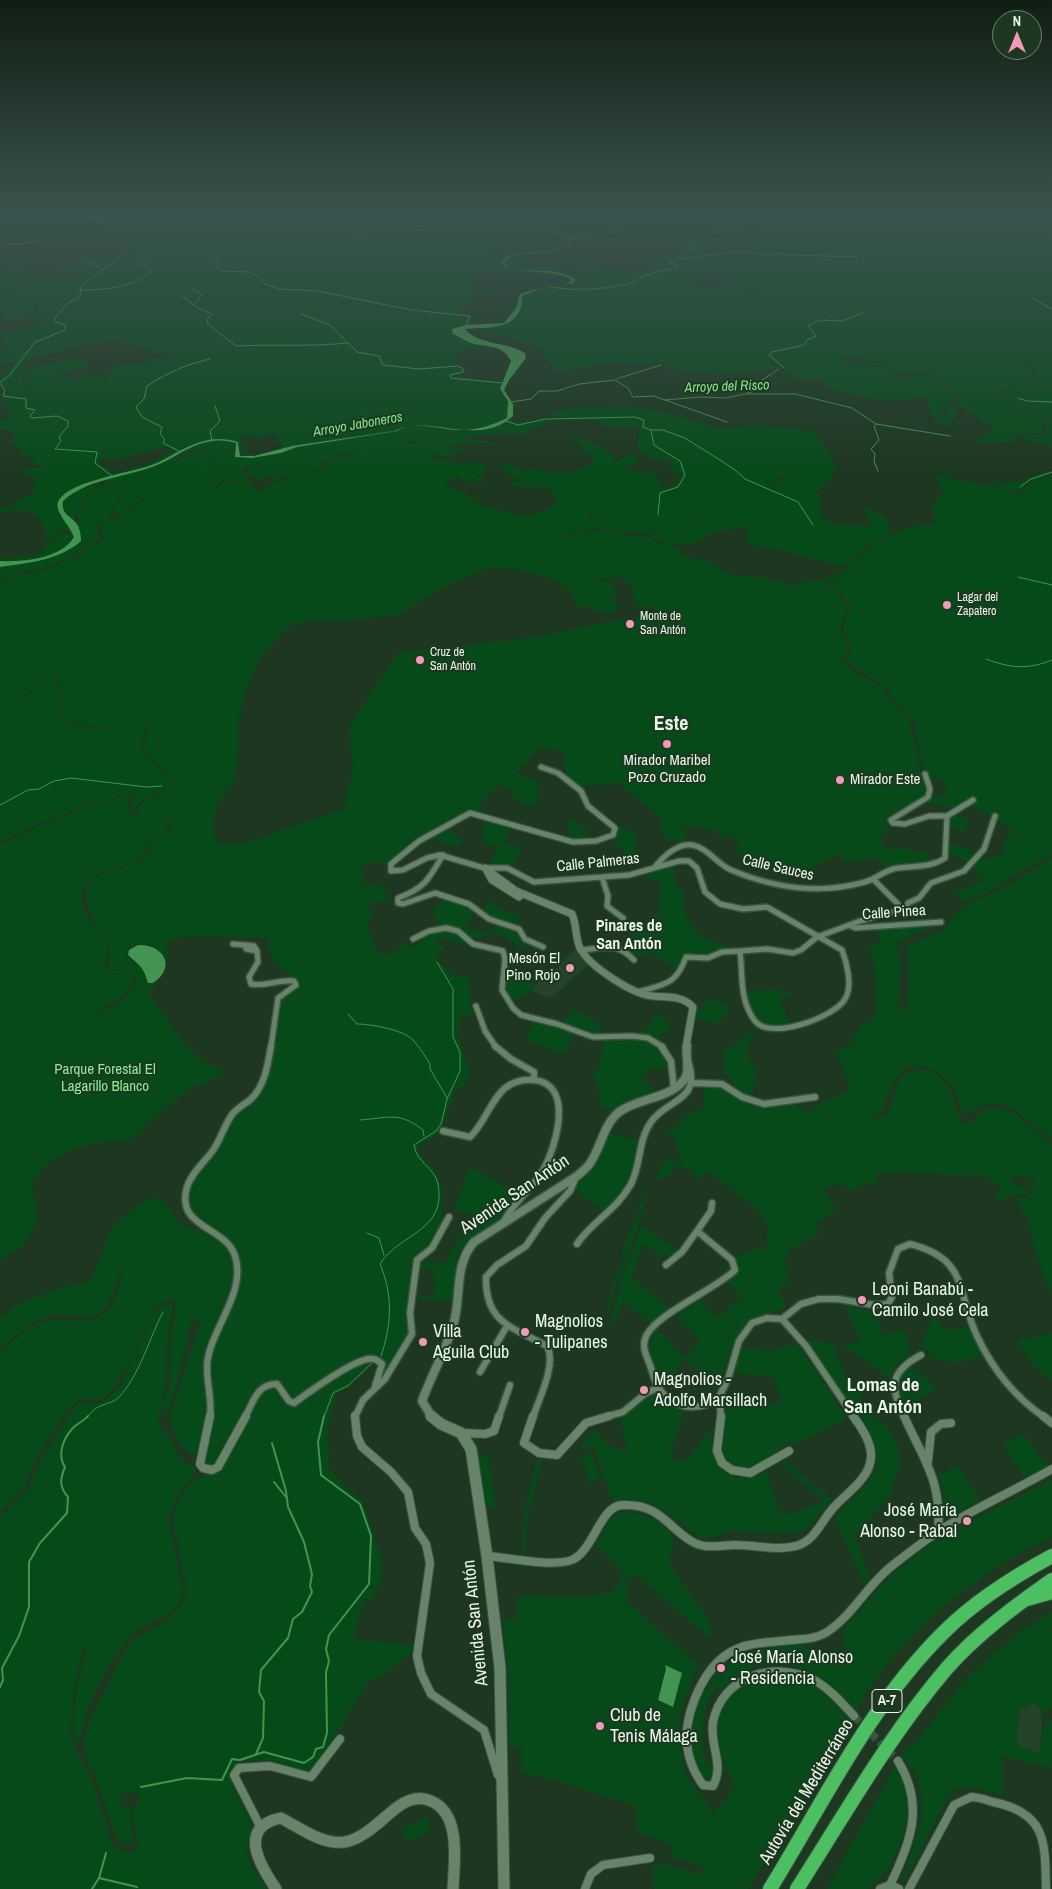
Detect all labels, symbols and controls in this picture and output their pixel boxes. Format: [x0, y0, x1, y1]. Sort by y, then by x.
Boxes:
north arrow [992, 10, 1042, 60]
text: N [1013, 12, 1021, 30]
water label: Arroyo del Risco [684, 377, 770, 397]
water label: Arroyo Jaboneros [312, 409, 404, 441]
place label: Lagar del Zapatero [957, 591, 998, 619]
marker: Lagar del Zapatero [941, 599, 953, 611]
place label: Monte de San Antón [640, 610, 686, 638]
marker: Monte de San Antón [624, 618, 636, 630]
place label: Cruz de San Antón [430, 646, 476, 674]
marker: Cruz de San Antón [414, 654, 426, 666]
district label: Este [654, 713, 688, 737]
marker: Mirador Maribel Pozo Cruzado [661, 738, 673, 750]
place label: Mirador Maribel Pozo Cruzado [624, 752, 710, 787]
place label: Mirador Este [850, 771, 920, 789]
marker: Mirador Este [834, 774, 846, 786]
street label: Calle Palmeras [556, 850, 640, 876]
street label: Calle Sauces [741, 851, 815, 885]
street label: Calle Pinea [862, 902, 926, 924]
district label: Pinares de San Antón [596, 917, 662, 955]
place label: Mesón El Pino Rojo [506, 950, 560, 985]
marker: Mesón El Pino Rojo [564, 962, 576, 974]
park label: Parque Forestal El Lagarillo Blanco [54, 1061, 156, 1096]
street label: Avenida San Antón [456, 1151, 574, 1239]
place label: Leoni Banabú - Camilo José Cela [872, 1279, 988, 1322]
marker: Leoni Banabú - Camilo José Cela [856, 1294, 868, 1306]
place label: Magnolios - Tulipanes [535, 1311, 608, 1354]
place label: Villa Aguila Club [433, 1321, 509, 1364]
marker: Magnolios - Tulipanes [519, 1326, 531, 1338]
marker: Villa Aguila Club [417, 1336, 429, 1348]
place label: Magnolios - Adolfo Marsillach [654, 1369, 767, 1412]
district label: Lomas de San Antón [844, 1375, 922, 1419]
marker: Magnolios - Adolfo Marsillach [638, 1384, 650, 1396]
place label: José María Alonso - Rabal [860, 1500, 957, 1542]
marker: José María Alonso - Rabal [961, 1515, 973, 1527]
street label: Avenida San Antón [459, 1559, 493, 1687]
place label: José María Alonso - Residencia [731, 1647, 853, 1690]
marker: José María Alonso - Residencia [715, 1662, 727, 1674]
road number: A-7 [872, 1690, 902, 1712]
place label: Club de Tenis Málaga [610, 1705, 698, 1748]
street label: Autovía del Mediterráneo [755, 1715, 859, 1869]
marker: Club de Tenis Málaga [594, 1720, 606, 1732]

